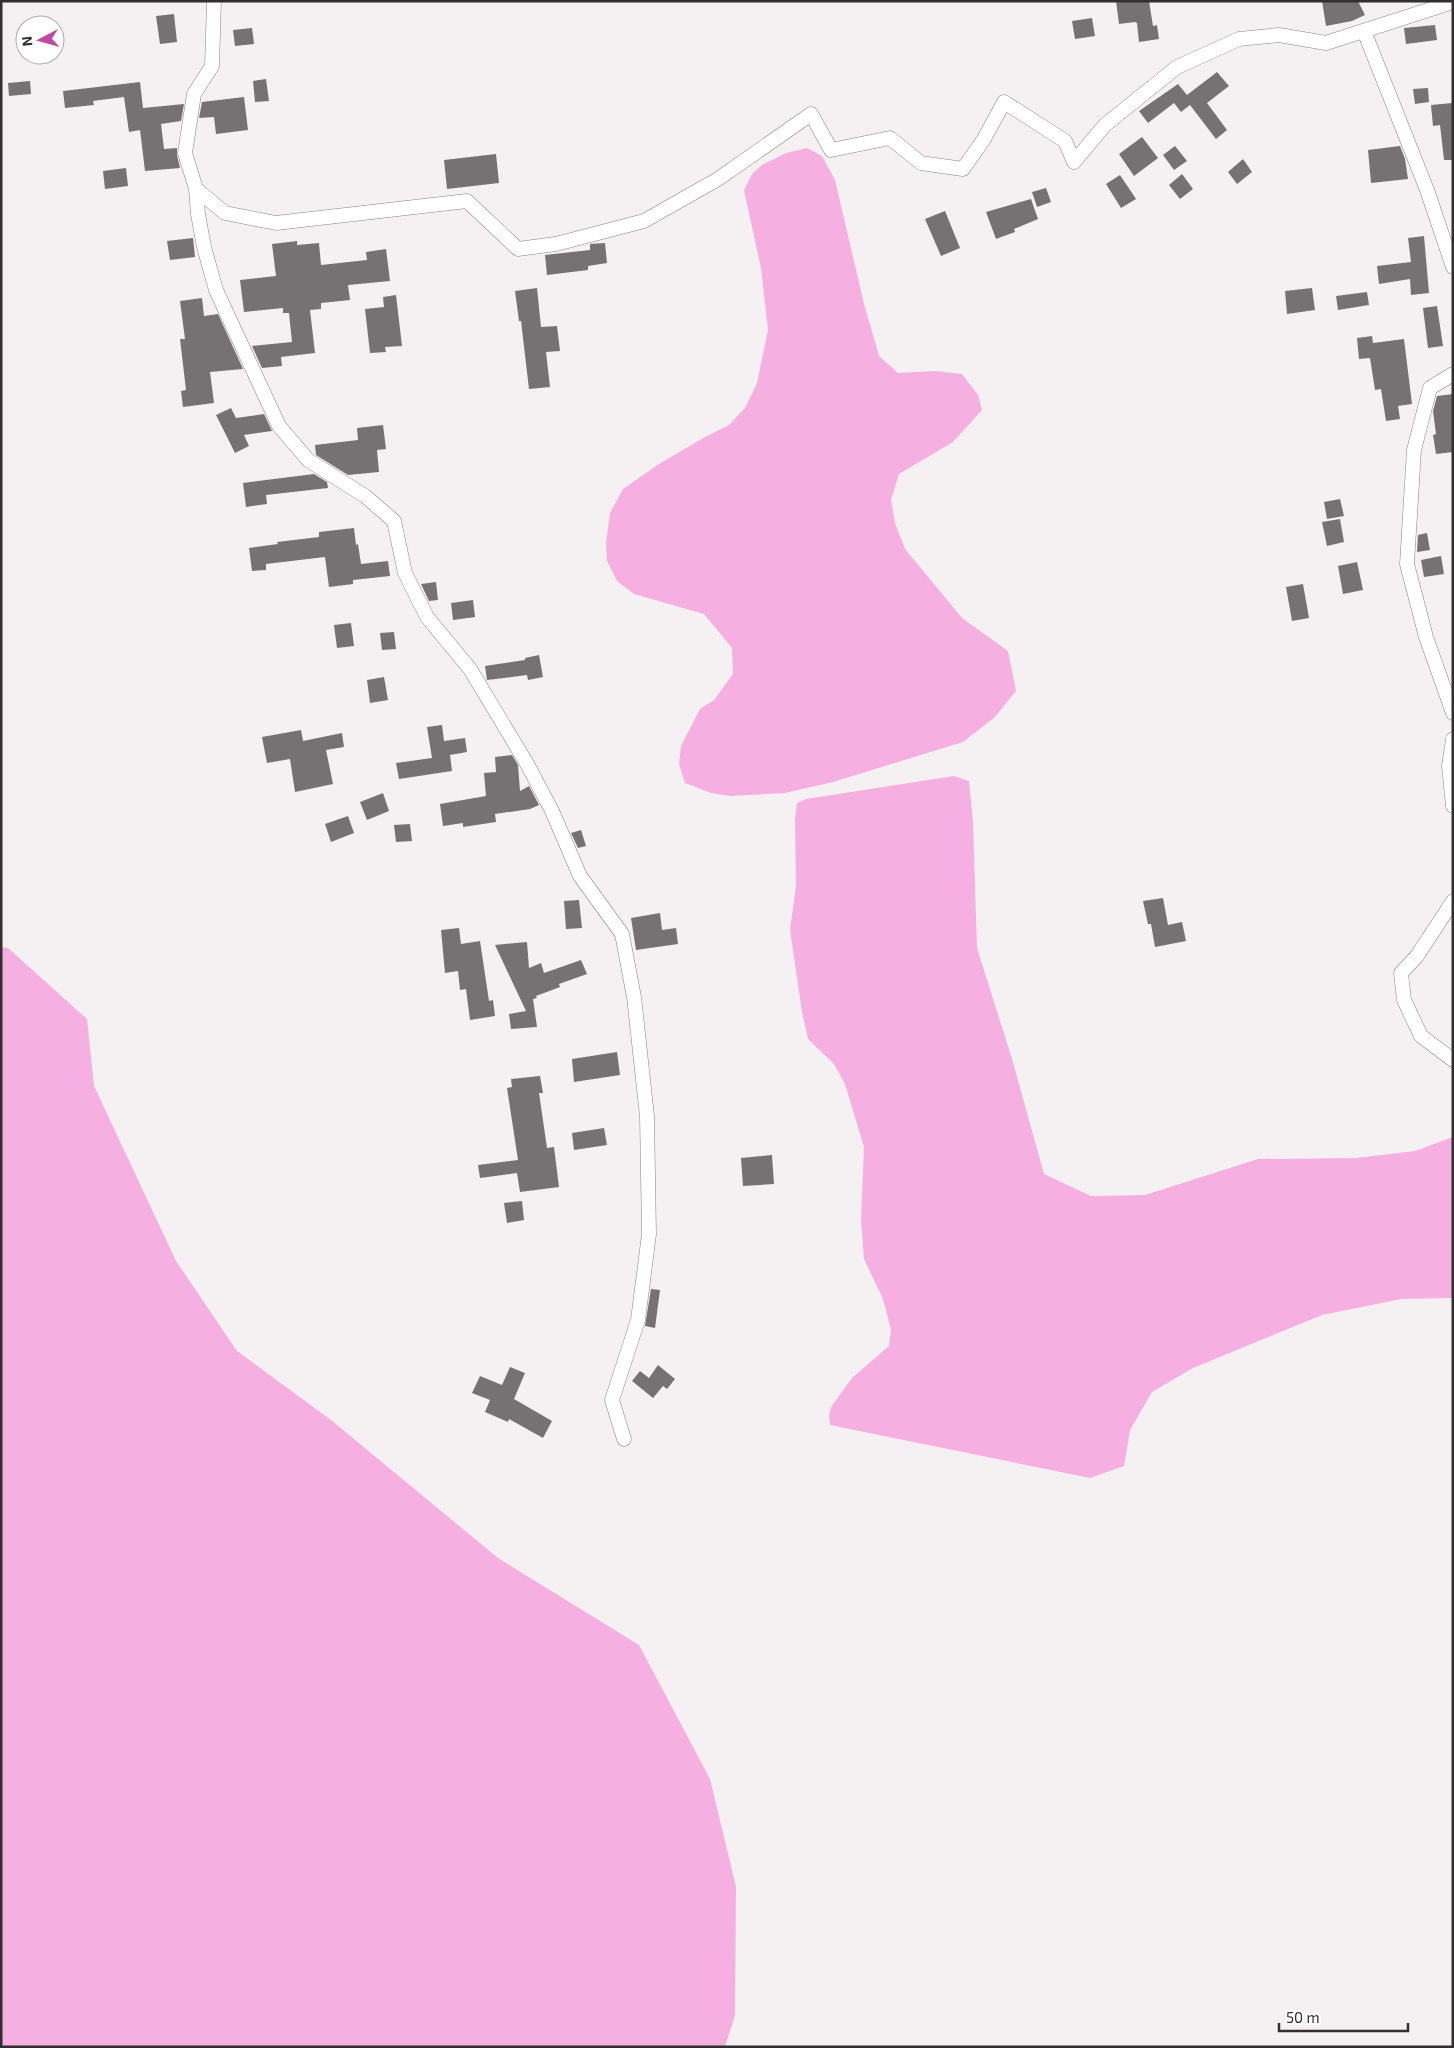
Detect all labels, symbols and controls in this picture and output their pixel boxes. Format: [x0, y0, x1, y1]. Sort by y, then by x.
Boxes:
north arrow [15, 15, 65, 65]
text: N [18, 35, 36, 47]
scale bar [1279, 2000, 1408, 2032]
text: 50 m [1286, 2008, 1320, 2026]

